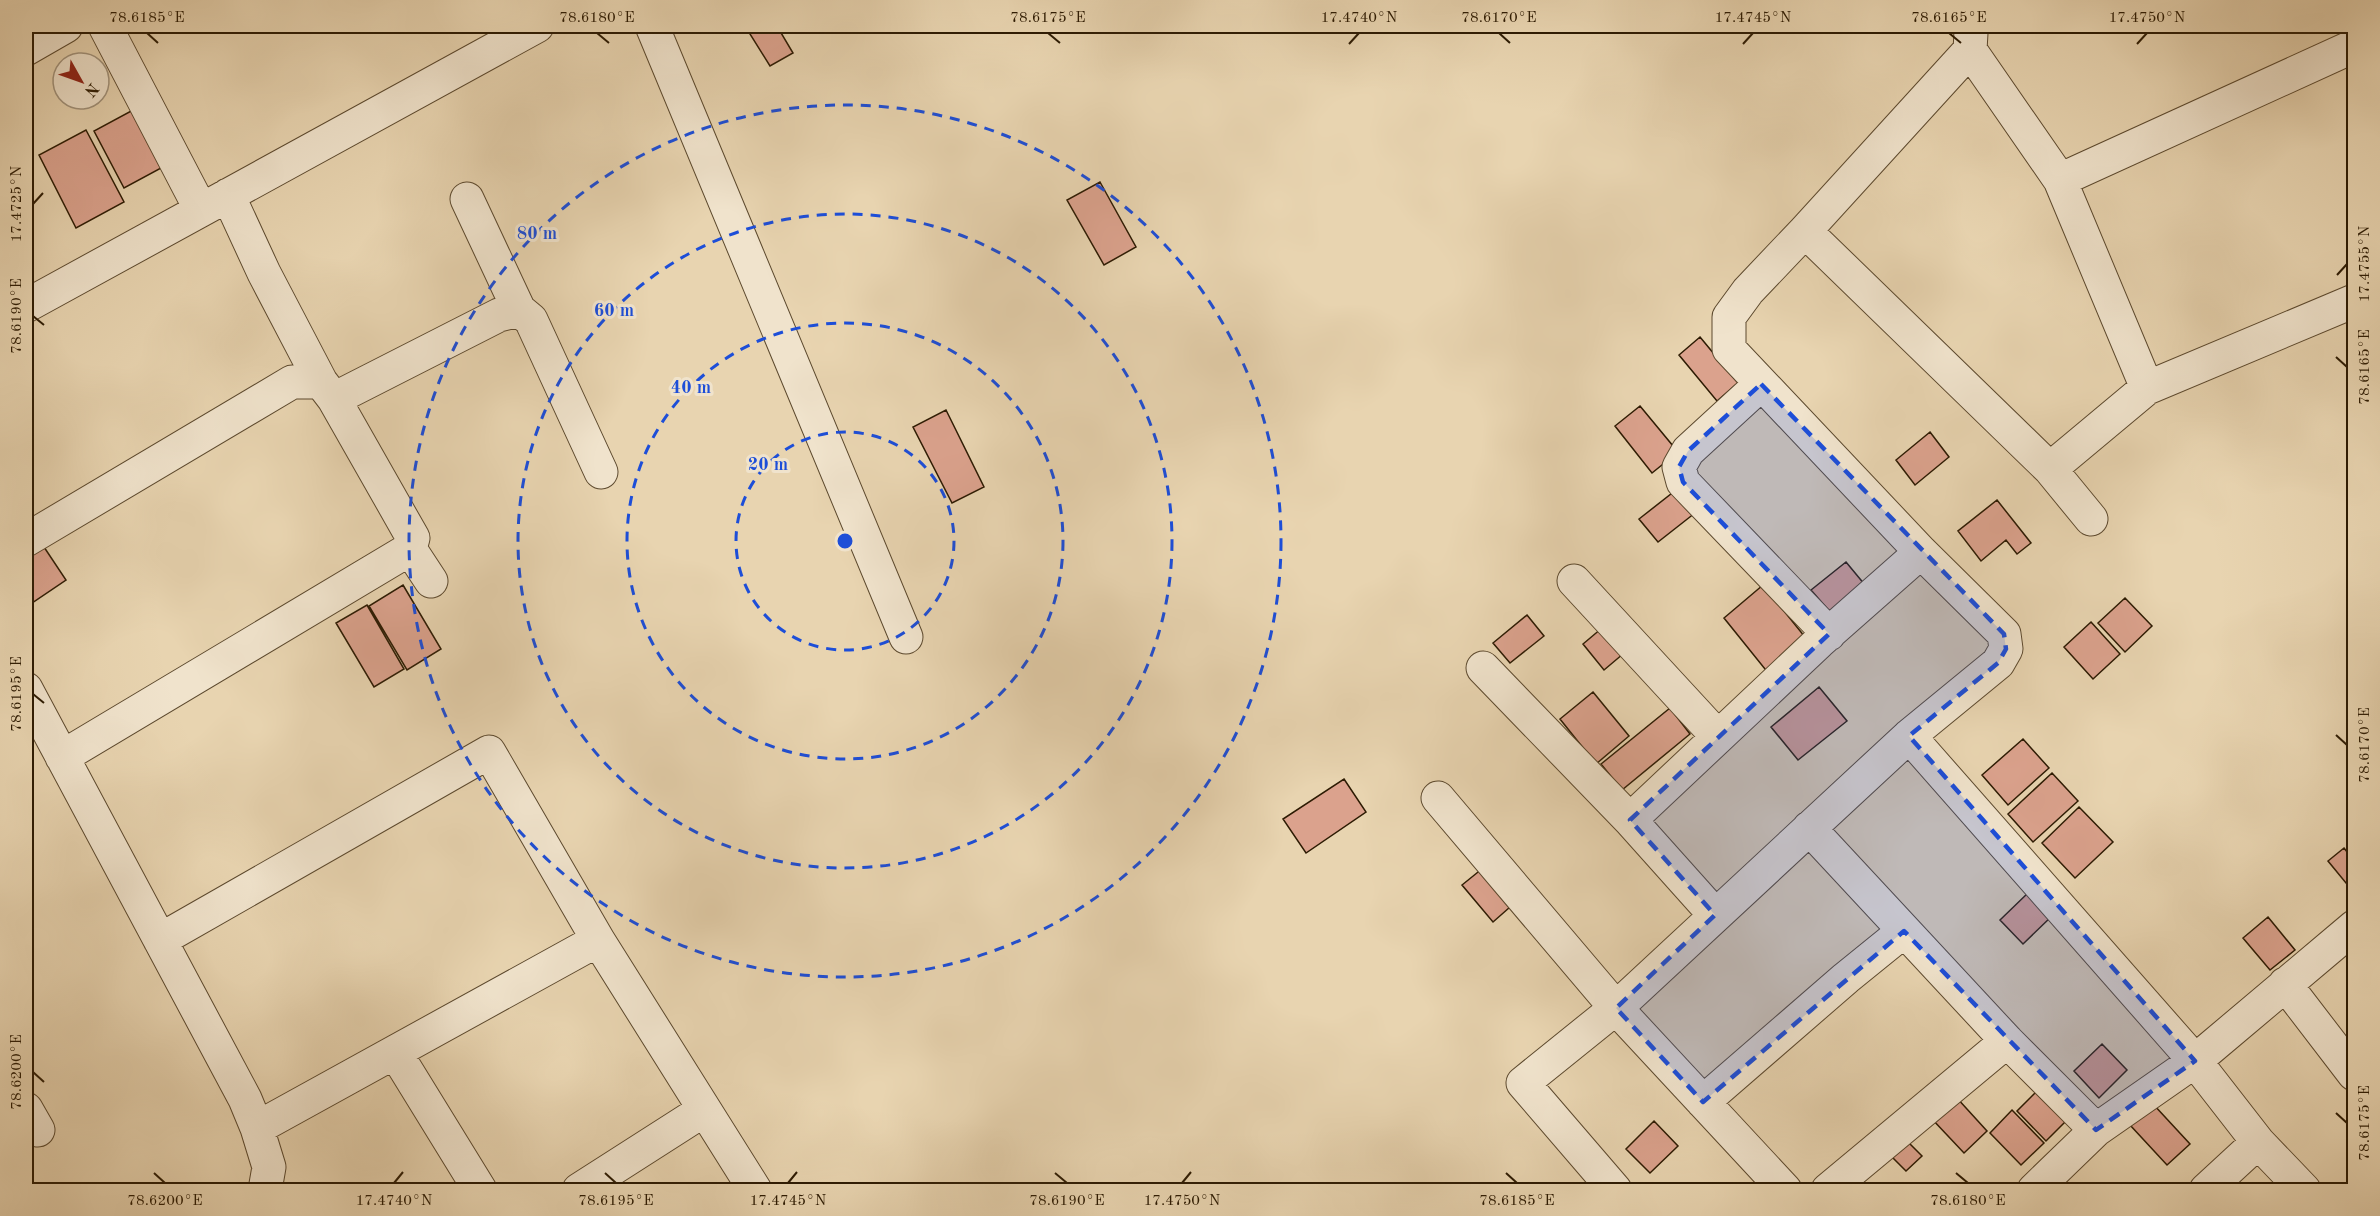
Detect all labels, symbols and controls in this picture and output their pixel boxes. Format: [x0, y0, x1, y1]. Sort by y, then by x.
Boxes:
text: 78.6185°E [109, 11, 185, 26]
text: 78.6180°E [559, 11, 635, 26]
text: 78.6175°E [1010, 11, 1086, 26]
text: 17.4740°N [1321, 11, 1398, 26]
text: 78.6170°E [1461, 11, 1537, 26]
text: 17.4745°N [1715, 11, 1792, 26]
text: 78.6165°E [1911, 11, 1987, 26]
text: 17.4750°N [2109, 11, 2186, 26]
north arrow [51, 51, 111, 111]
text: N [80, 80, 101, 100]
text: 17.4725°N [10, 165, 25, 242]
text: 80 m [517, 225, 557, 243]
text: 17.4755°N [2358, 225, 2373, 302]
text: 78.6190°E [10, 278, 25, 354]
text: 60 m [594, 302, 634, 320]
text: 78.6165°E [2358, 329, 2373, 405]
text: 40 m [671, 379, 711, 397]
text: 20 m [748, 456, 788, 474]
centre of rings [835, 531, 855, 551]
text: 78.6195°E [10, 656, 25, 732]
text: 78.6170°E [2358, 707, 2373, 783]
text: 78.6200°E [10, 1034, 25, 1110]
text: 78.6175°E [2358, 1085, 2373, 1161]
text: 78.6200°E [127, 1194, 203, 1209]
text: 17.4740°N [356, 1194, 433, 1209]
text: 78.6195°E [578, 1194, 654, 1209]
text: 17.4745°N [750, 1194, 827, 1209]
text: 78.6190°E [1029, 1194, 1105, 1209]
text: 17.4750°N [1144, 1194, 1221, 1209]
text: 78.6185°E [1479, 1194, 1555, 1209]
text: 78.6180°E [1930, 1194, 2006, 1209]

